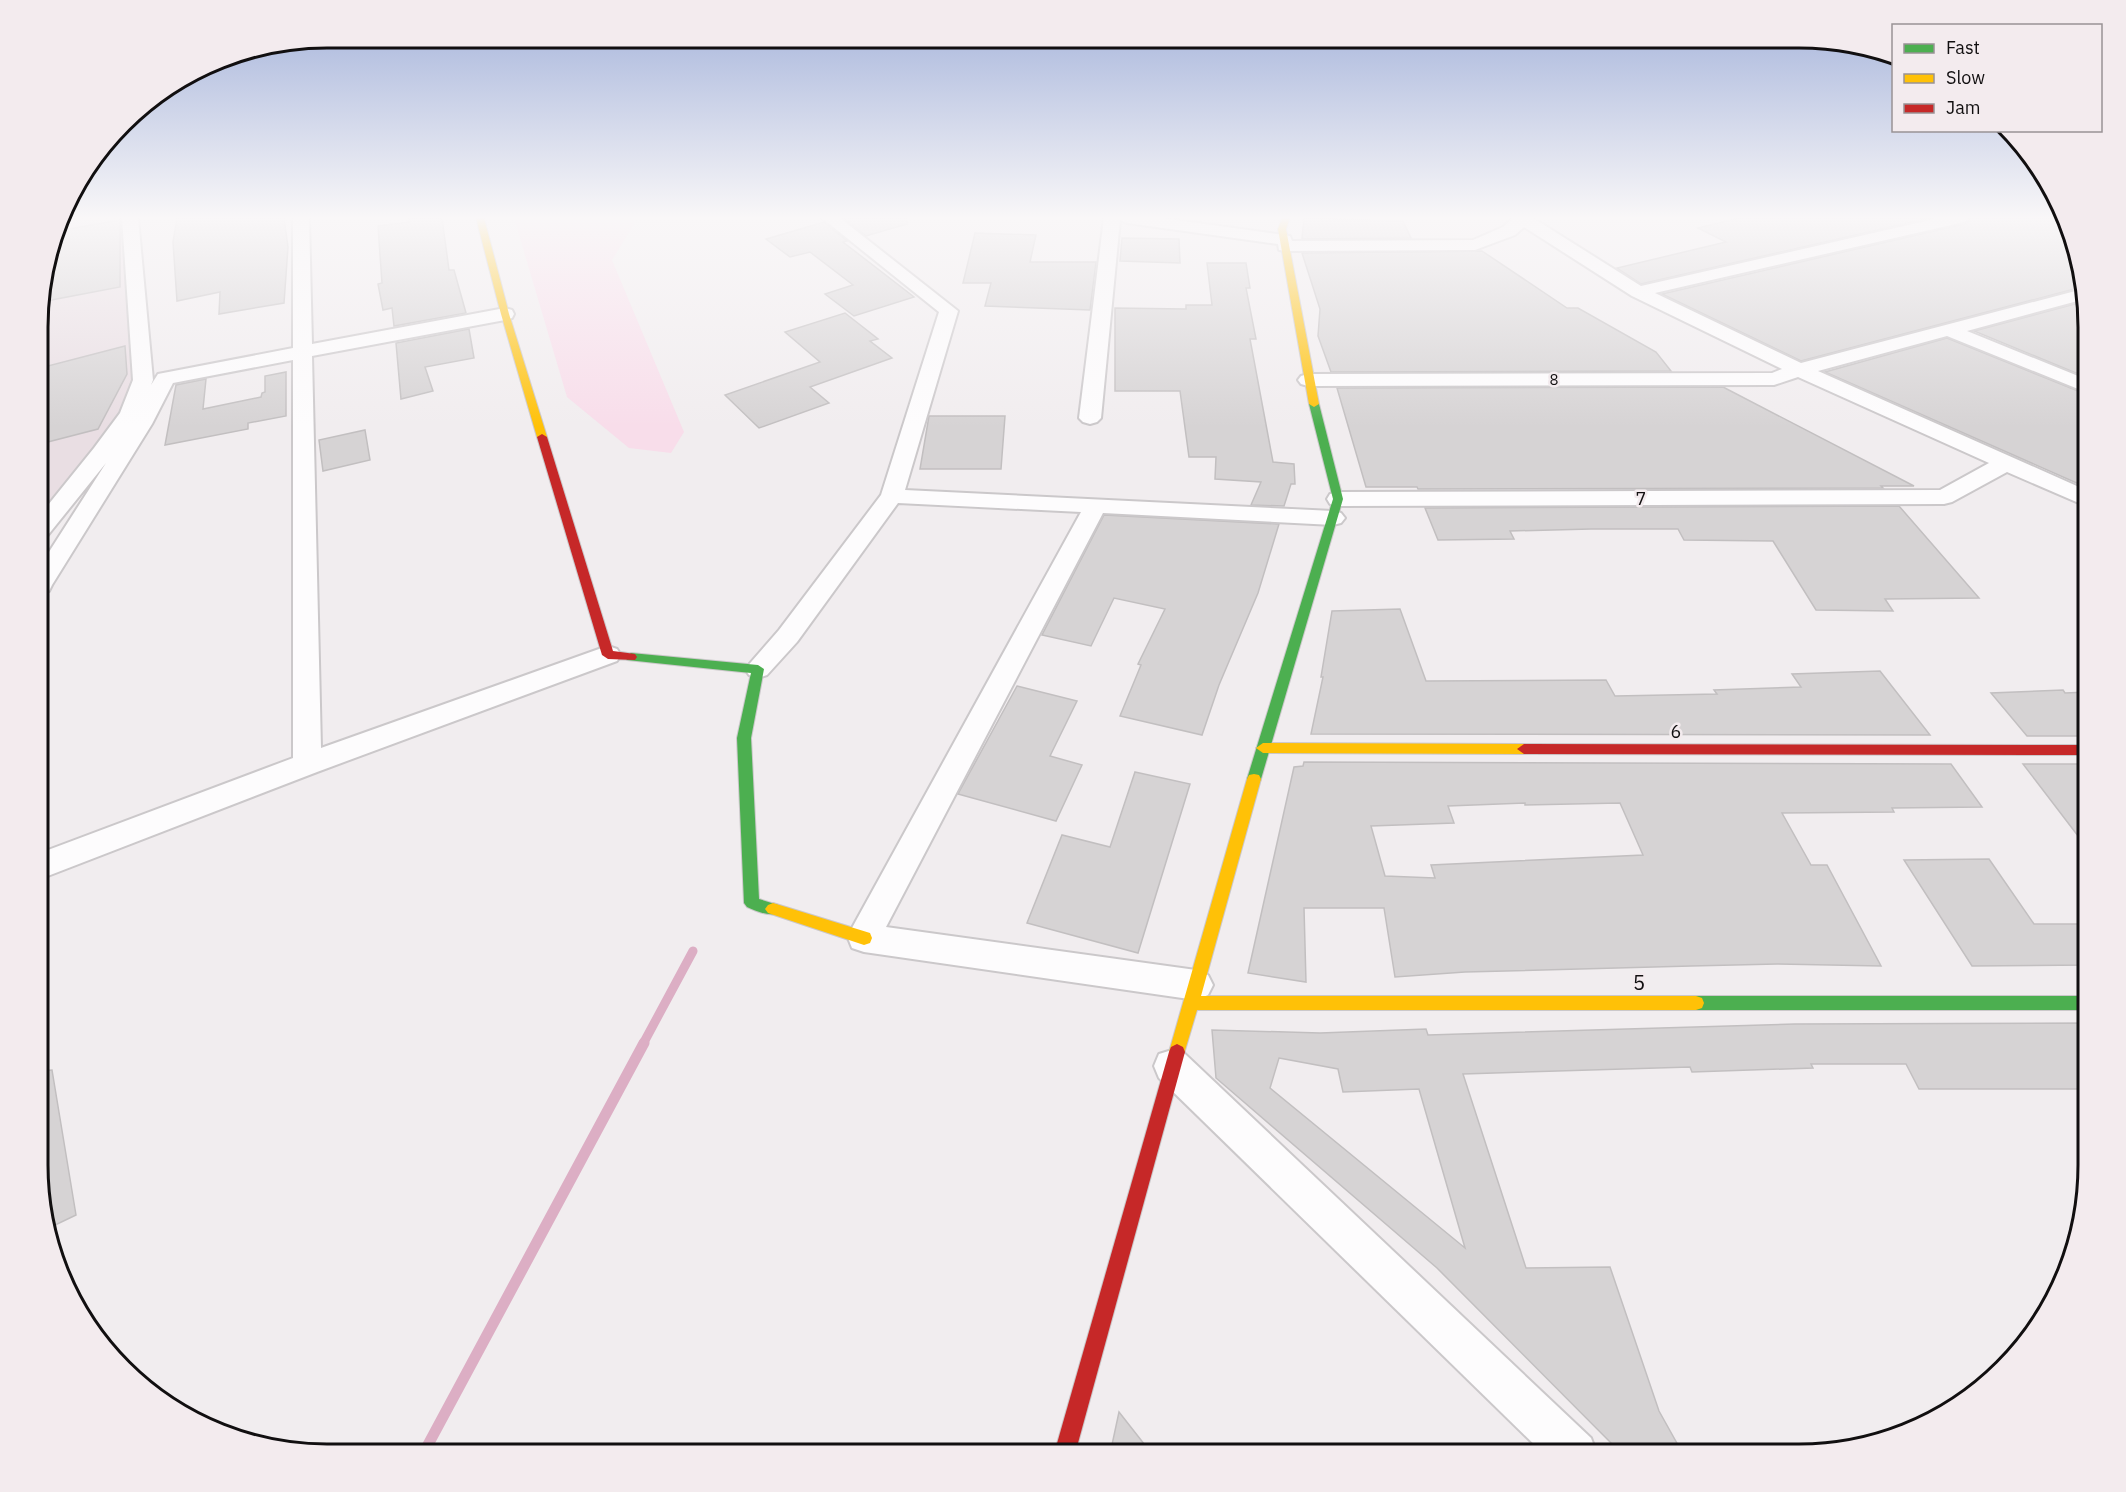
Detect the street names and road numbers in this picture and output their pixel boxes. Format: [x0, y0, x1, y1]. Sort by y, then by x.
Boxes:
street label: 8 [1549, 370, 1559, 389]
street label: 7 [1636, 487, 1646, 510]
street label: 6 [1671, 720, 1681, 743]
street label: 5 [1633, 968, 1645, 996]

